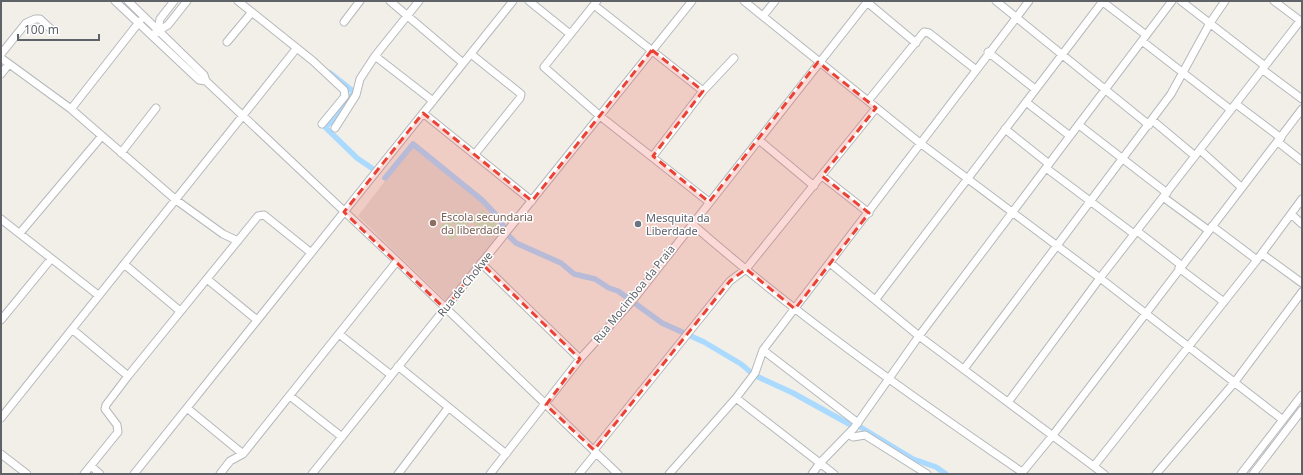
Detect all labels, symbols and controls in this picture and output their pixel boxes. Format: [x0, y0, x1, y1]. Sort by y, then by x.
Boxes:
scale bar [18, 16, 99, 42]
text: 100 m [24, 21, 59, 38]
place label: Escola secundaria da liberdade [441, 209, 533, 237]
place label: Mesquita da Liberdade [646, 210, 710, 238]
marker: Escola secundaria da liberdade [428, 218, 438, 228]
marker: Mesquita da Liberdade [633, 219, 643, 229]
street label: Rua Mocimboa da Praia [589, 242, 678, 346]
street label: Rua de Chokwe [434, 248, 495, 319]

